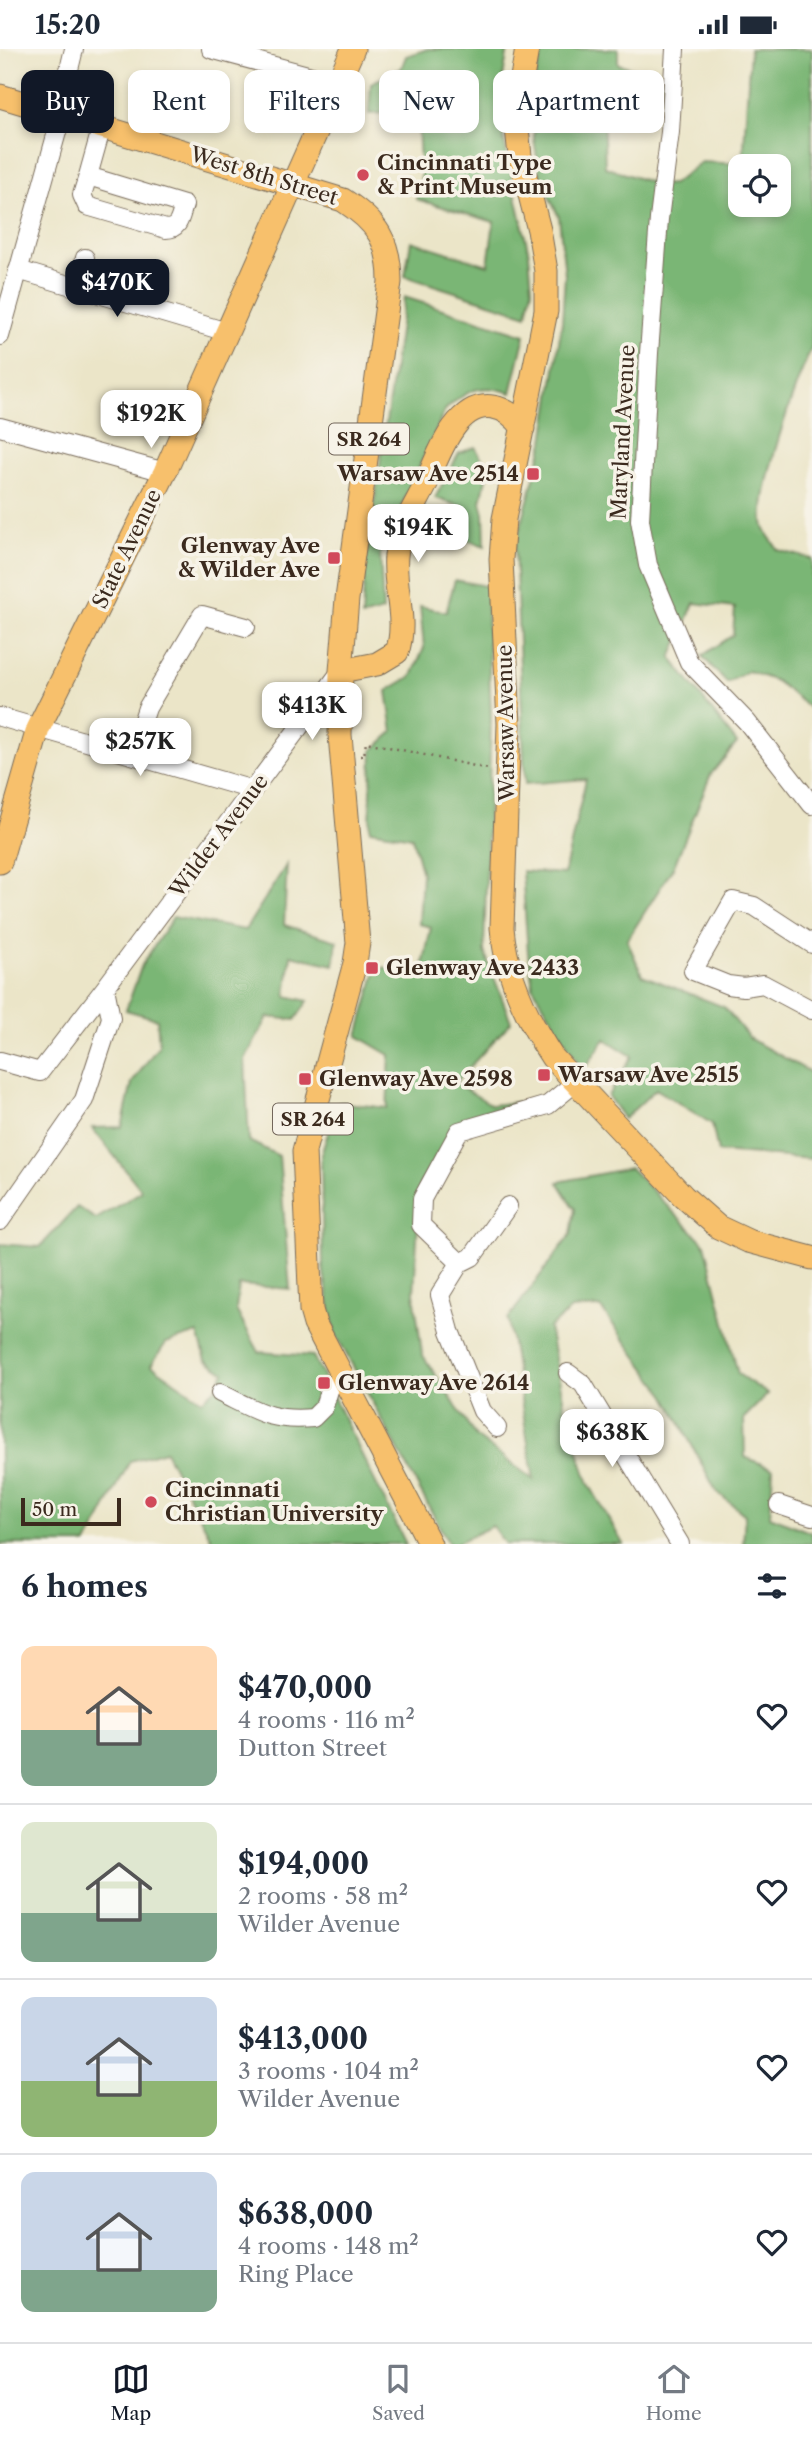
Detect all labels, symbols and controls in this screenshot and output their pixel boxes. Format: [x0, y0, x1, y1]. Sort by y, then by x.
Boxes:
text: 15:20 [35, 9, 101, 41]
chip: Buy [21, 70, 114, 133]
chip: Rent [128, 70, 230, 133]
chip: Filters [244, 70, 365, 133]
chip: New [379, 70, 479, 133]
chip: Apartment [493, 70, 664, 133]
street label: West 8th Street [186, 141, 342, 210]
place label: Cincinnati Type & Print Museum [377, 150, 553, 199]
map controls [728, 154, 791, 217]
button: locate [728, 154, 791, 217]
marker: Cincinnati Type & Print Museum [355, 167, 371, 183]
pin: $470K [68, 259, 166, 319]
text: $470K [81, 268, 153, 296]
street label: Maryland Avenue [605, 344, 640, 520]
pin: $192K [102, 391, 200, 450]
text: $192K [117, 399, 185, 427]
road number: SR 264 [329, 423, 409, 455]
place label: Warsaw Ave 2514 [336, 461, 519, 486]
marker: Warsaw Ave 2514 [525, 466, 541, 482]
street label: State Avenue [87, 485, 166, 613]
pin: $194K [369, 505, 467, 564]
text: $194K [384, 513, 452, 541]
place label: Glenway Ave & Wilder Ave [178, 533, 320, 582]
marker: Glenway Ave & Wilder Ave [326, 550, 342, 566]
street label: Warsaw Avenue [492, 644, 519, 803]
pin: $413K [263, 683, 361, 742]
text: $413K [278, 691, 346, 719]
pin: $257K [91, 719, 189, 778]
text: $257K [105, 727, 175, 755]
street label: Wilder Avenue [163, 769, 273, 903]
place label: Glenway Ave 2433 [386, 955, 579, 980]
marker: Glenway Ave 2433 [364, 960, 380, 976]
place label: Warsaw Ave 2515 [557, 1062, 739, 1087]
place label: Glenway Ave 2598 [319, 1066, 513, 1091]
marker: Warsaw Ave 2515 [536, 1067, 552, 1083]
marker: Glenway Ave 2598 [297, 1071, 313, 1087]
road number: SR 264 [273, 1103, 353, 1135]
place label: Glenway Ave 2614 [338, 1370, 529, 1395]
marker: Glenway Ave 2614 [316, 1375, 332, 1391]
pin: $638K [563, 1409, 661, 1469]
text: $638K [576, 1418, 648, 1446]
place label: Cincinnati Christian University [165, 1477, 385, 1526]
marker: Cincinnati Christian University [143, 1494, 159, 1510]
scale bar [21, 1495, 121, 1527]
text: 50 m [32, 1498, 77, 1521]
icon: filters [753, 1567, 791, 1605]
text: 6 homes [21, 1568, 148, 1605]
text: $470,000 [238, 1669, 372, 1706]
icon: home [77, 1674, 161, 1758]
icon: heart [753, 1697, 791, 1735]
text: 4 rooms · 116 m² [238, 1706, 415, 1734]
text: Dutton Street [238, 1734, 387, 1762]
text: $194,000 [238, 1845, 369, 1882]
icon: home [77, 1850, 161, 1934]
icon: heart [753, 1873, 791, 1911]
text: 2 rooms · 58 m² [238, 1882, 408, 1910]
text: Wilder Avenue [238, 1910, 400, 1938]
text: $413,000 [238, 2020, 368, 2057]
icon: home [77, 2025, 161, 2109]
icon: heart [753, 2048, 791, 2086]
text: 3 rooms · 104 m² [238, 2057, 419, 2085]
text: Wilder Avenue [238, 2085, 400, 2113]
text: $638,000 [238, 2195, 373, 2232]
icon: home [77, 2200, 161, 2284]
icon: heart [753, 2223, 791, 2261]
text: 4 rooms · 148 m² [238, 2232, 419, 2260]
text: Ring Place [238, 2260, 354, 2288]
tab: Map [110, 2360, 151, 2425]
tab: Saved [372, 2360, 425, 2425]
tab: Home [646, 2360, 702, 2425]

